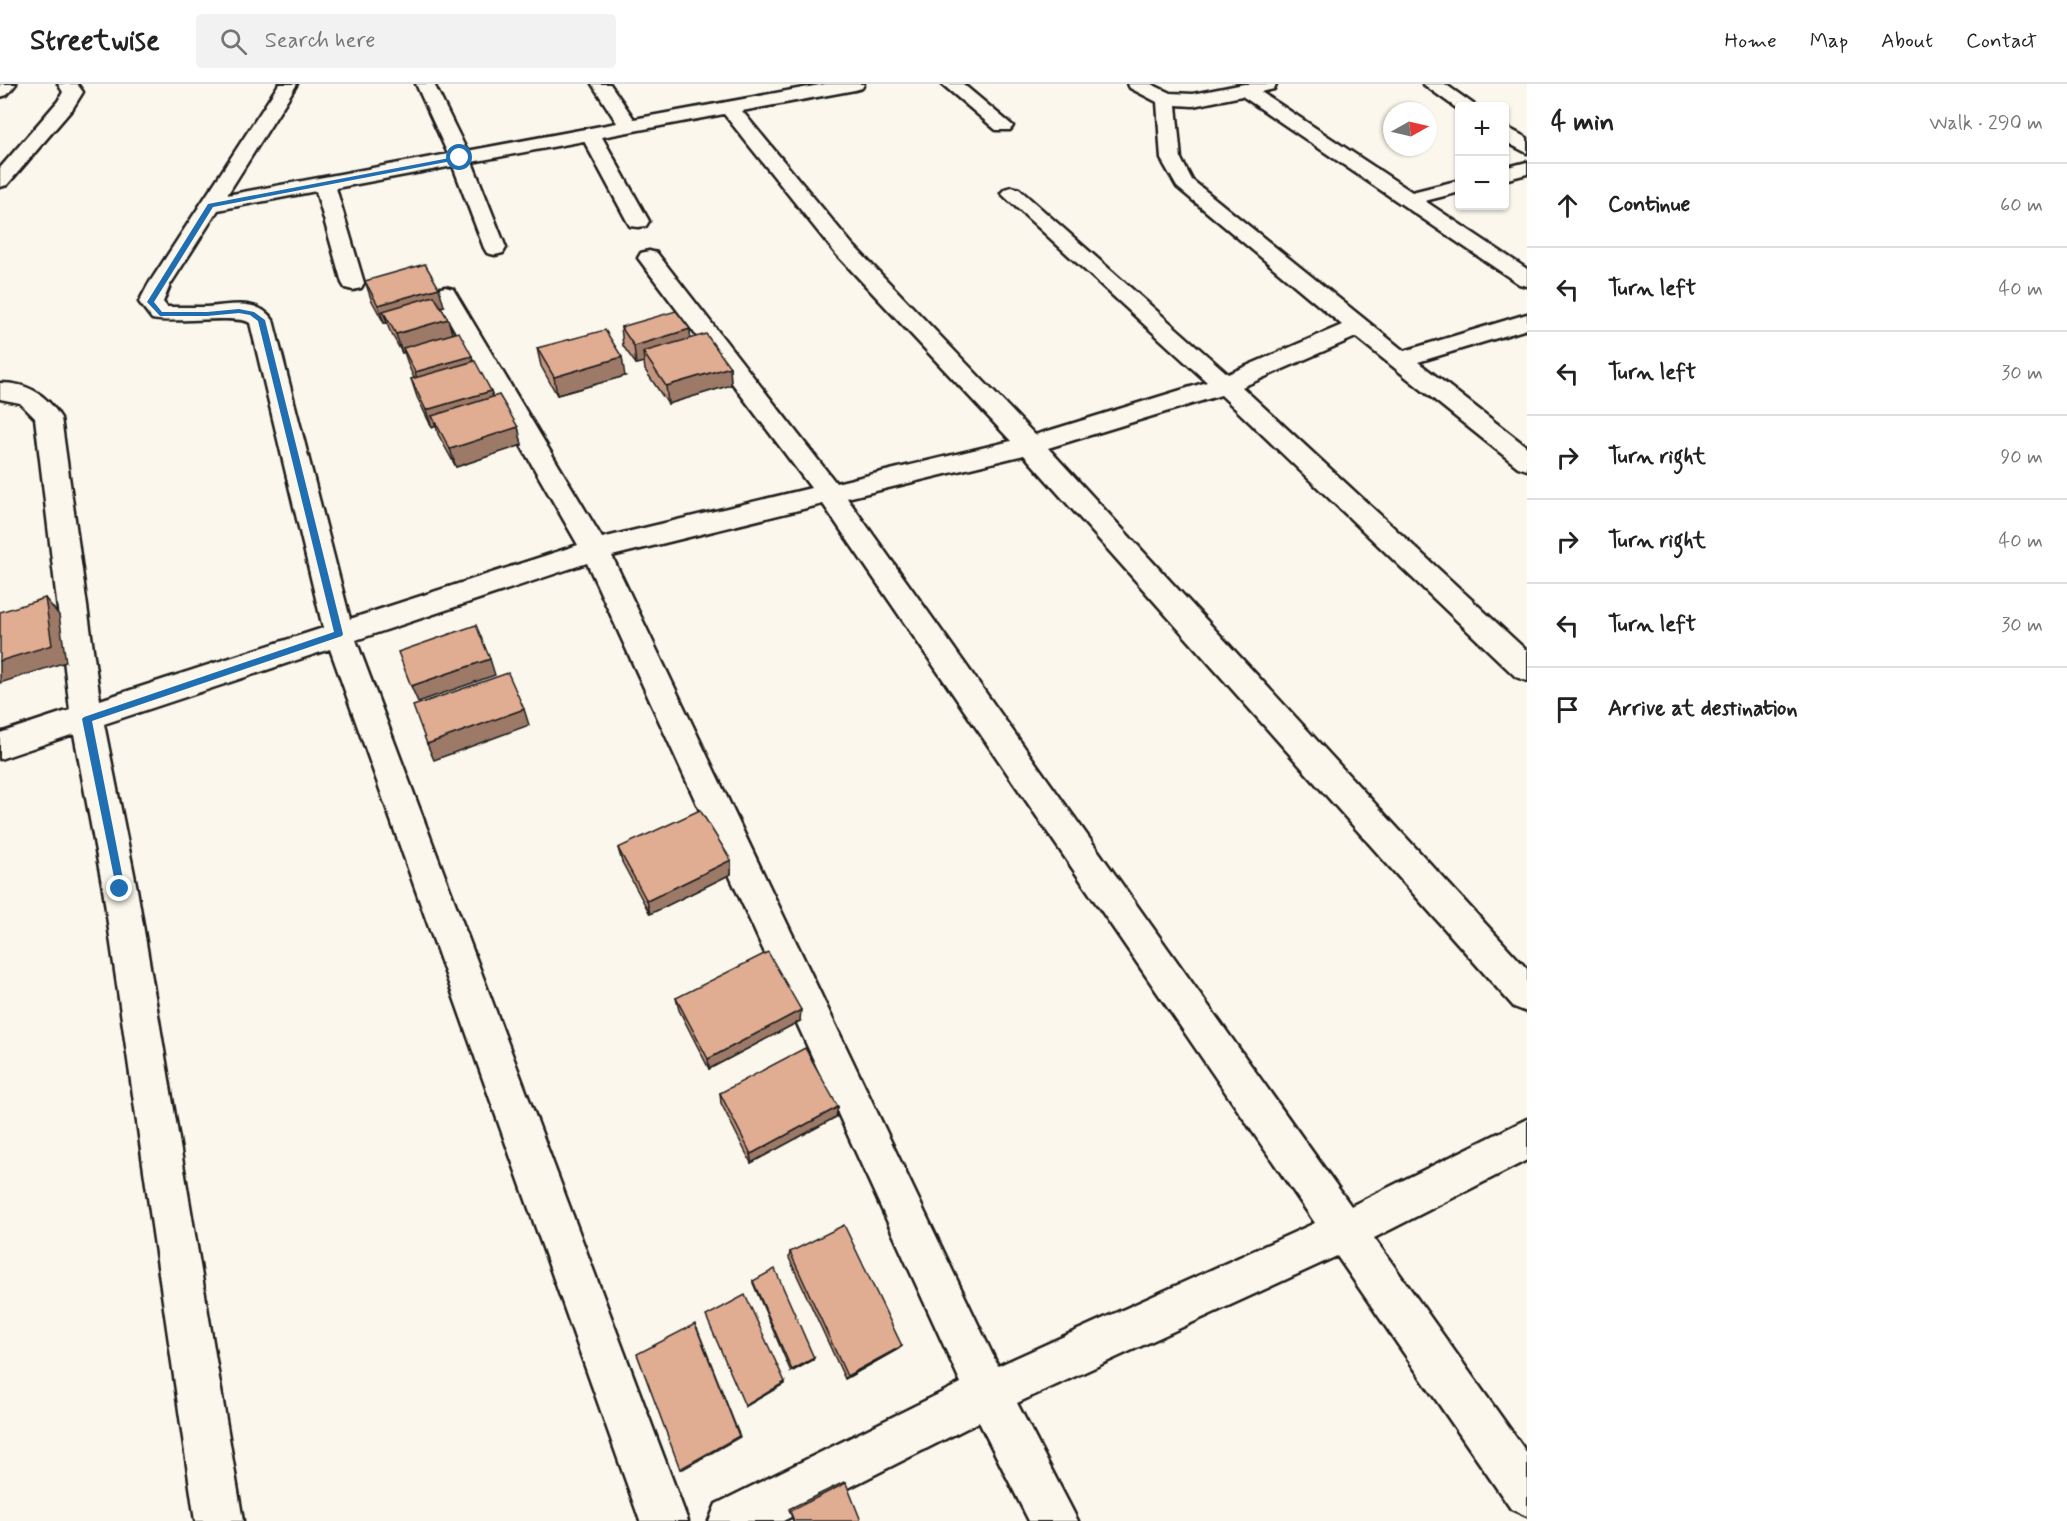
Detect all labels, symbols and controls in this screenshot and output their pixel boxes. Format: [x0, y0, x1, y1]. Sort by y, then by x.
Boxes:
search box [196, 14, 616, 68]
text: Streetwise [30, 23, 160, 60]
icon: search [217, 25, 250, 58]
text: Search here [265, 27, 375, 55]
text: Home [1725, 27, 1777, 55]
text: Map [1810, 27, 1848, 55]
text: About [1881, 27, 1933, 55]
text: Contact [1966, 27, 2037, 55]
north arrow [1383, 102, 1437, 156]
map controls [1455, 102, 1509, 210]
button: + [1455, 102, 1509, 156]
text: 4 min [1551, 106, 1614, 140]
text: Walk · 290 m [1929, 110, 2043, 137]
route start [446, 144, 472, 170]
button: − [1455, 156, 1509, 210]
icon: ahead [1551, 189, 1584, 222]
text: Continue [1608, 191, 1690, 219]
text: 60 m [2000, 192, 2043, 219]
icon: left [1551, 273, 1584, 306]
text: Turn left [1608, 275, 1696, 303]
text: 40 m [1999, 276, 2043, 303]
icon: left [1551, 357, 1584, 390]
text: Turn left [1608, 359, 1696, 387]
text: 30 m [2001, 360, 2043, 387]
icon: right [1551, 441, 1584, 474]
text: Turn right [1608, 443, 1706, 471]
text: 90 m [2000, 444, 2043, 471]
icon: right [1551, 525, 1584, 558]
text: Turn right [1608, 527, 1706, 555]
text: 40 m [1999, 528, 2043, 555]
icon: left [1551, 609, 1584, 642]
text: Turn left [1608, 611, 1696, 639]
text: 30 m [2001, 612, 2043, 639]
icon: arrive [1551, 693, 1584, 726]
text: Arrive at destination [1608, 695, 1798, 723]
route end [106, 875, 132, 901]

